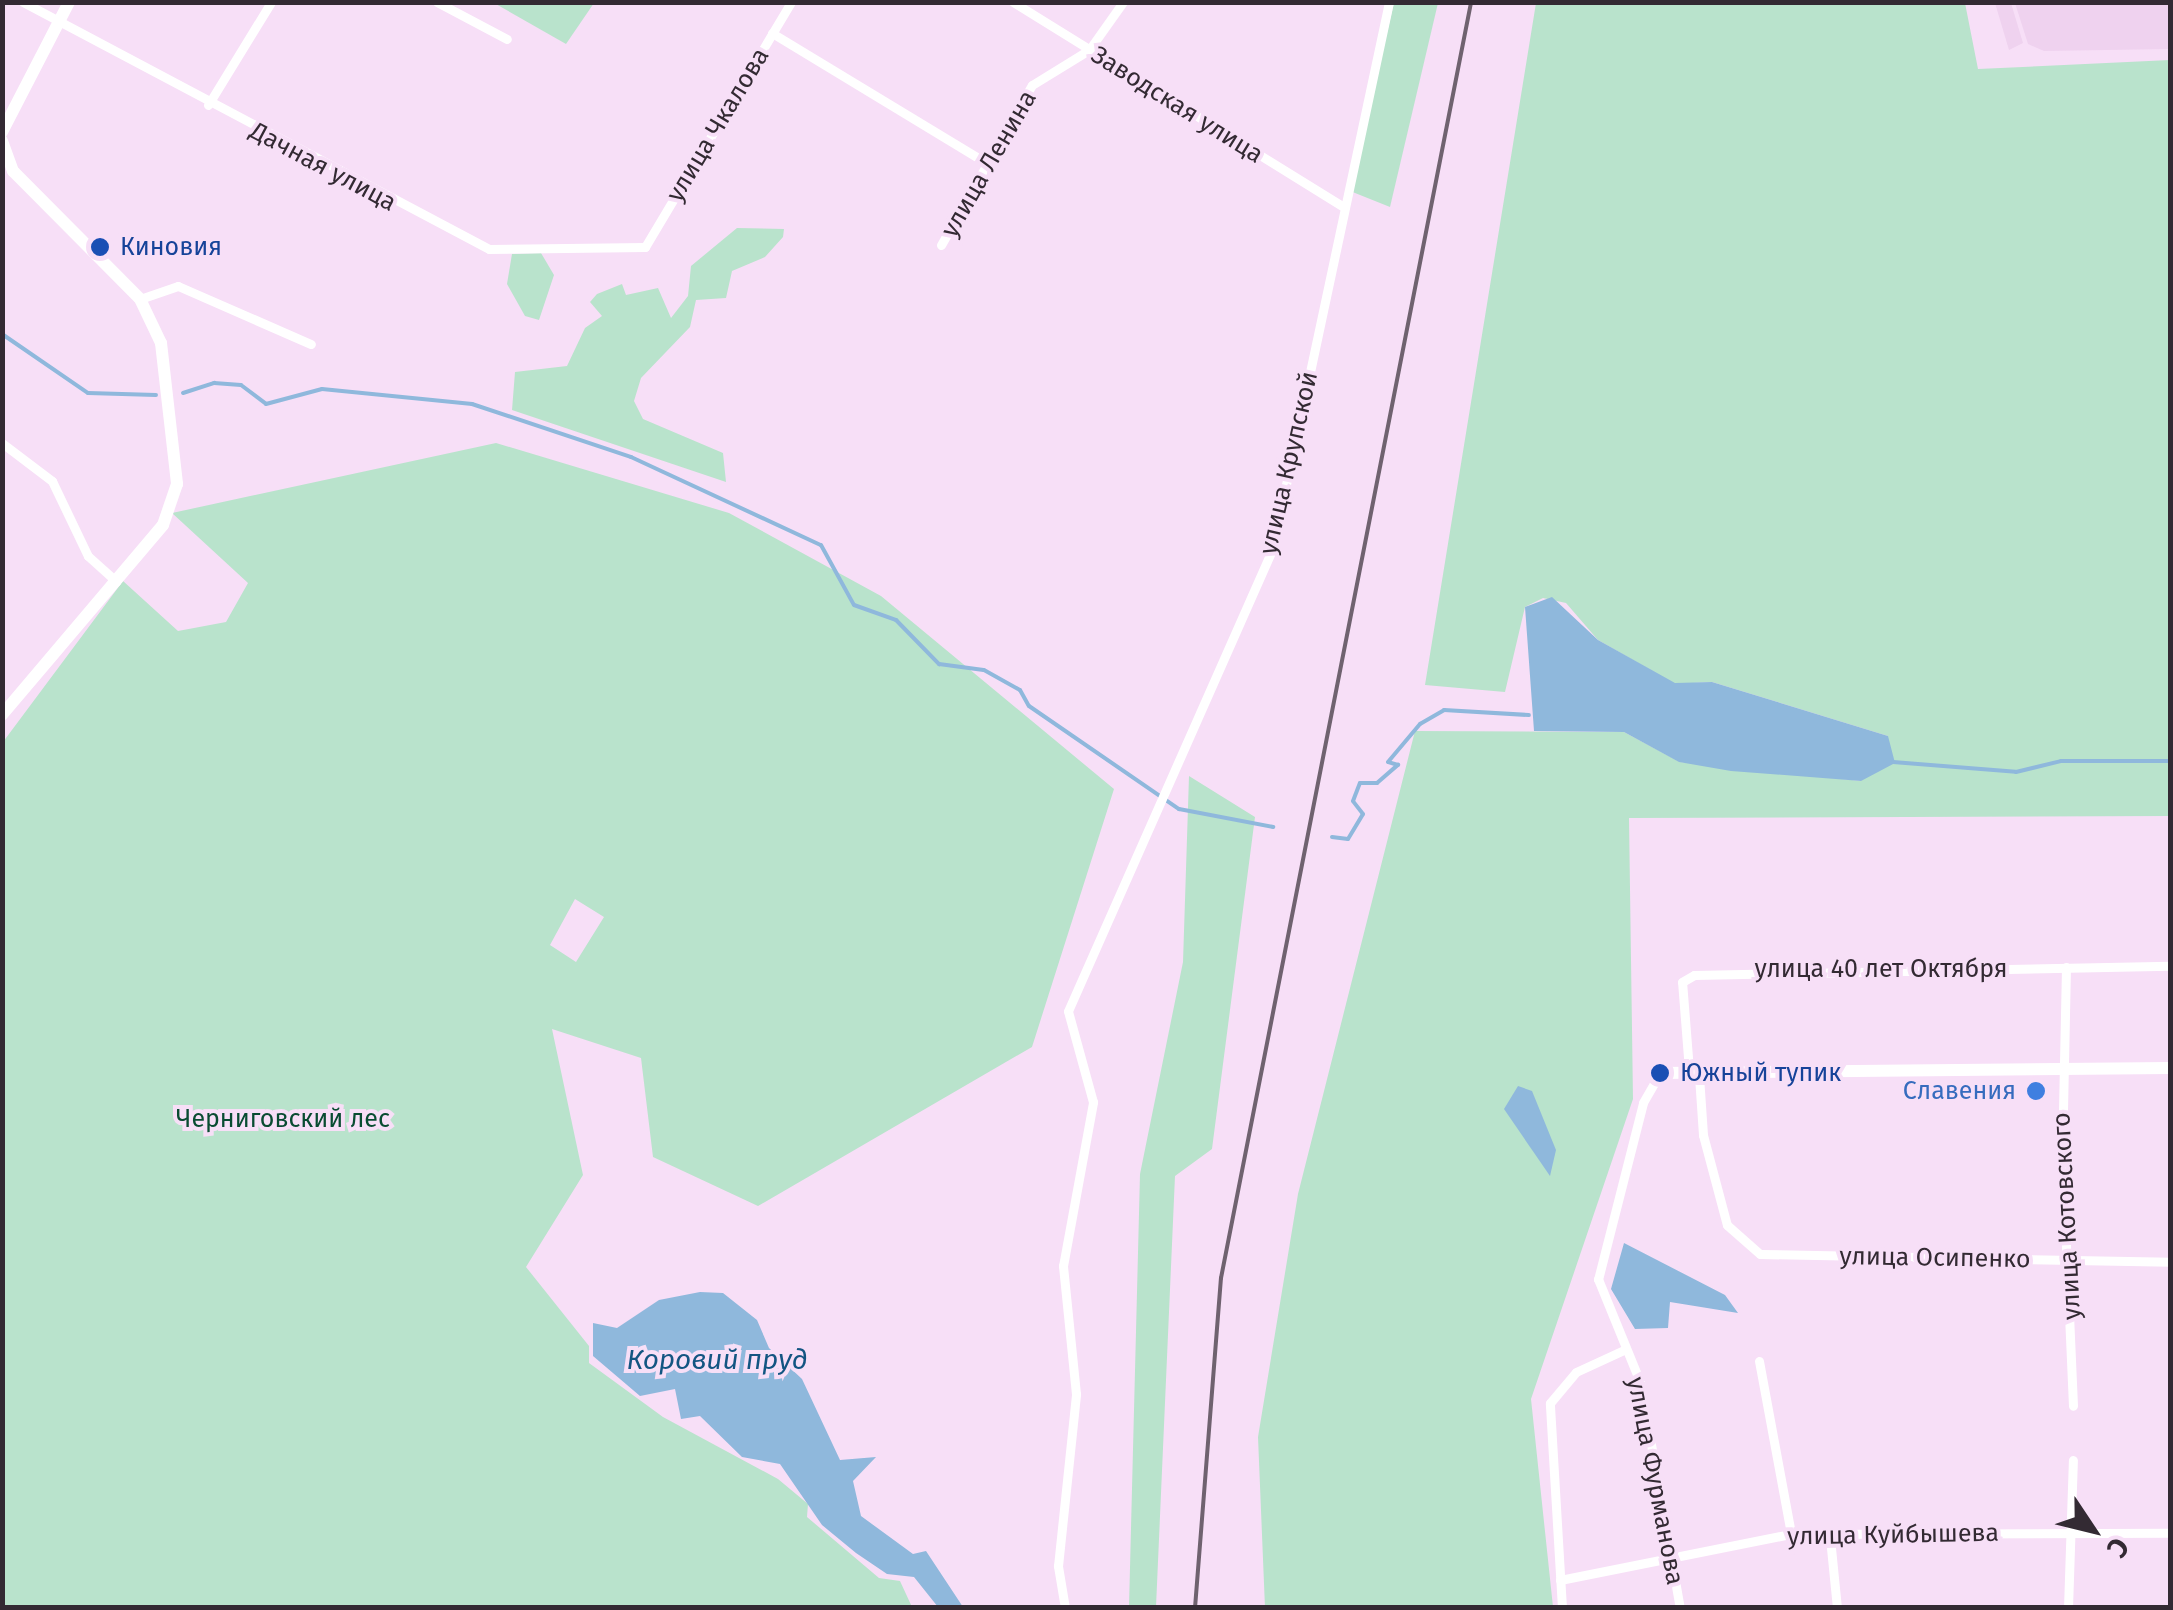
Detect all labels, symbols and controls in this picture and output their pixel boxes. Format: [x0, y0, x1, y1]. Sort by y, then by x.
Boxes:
street label: Заводская улица [1085, 40, 1269, 170]
street label: улица Чкалова [660, 43, 776, 207]
street label: улица Ленина [935, 85, 1043, 243]
street label: Дачная улица [245, 116, 401, 218]
place label: Киновия [120, 232, 222, 262]
marker: Киновия [89, 236, 111, 258]
street label: улица Крупской [1253, 368, 1325, 558]
street label: улица 40 лет Октября [1754, 954, 2008, 984]
place label: Южный тупик [1680, 1058, 1841, 1088]
marker: Южный тупик [1649, 1062, 1671, 1084]
place label: Славения [1903, 1076, 2016, 1106]
marker: Славения [2025, 1080, 2047, 1102]
park label: Черниговский лес [176, 1104, 390, 1134]
street label: улица Котовского [2047, 1111, 2087, 1321]
street label: улица Осипенко [1839, 1241, 2031, 1275]
water label: Коровий пруд [626, 1343, 808, 1377]
street label: улица Фурманова [1620, 1374, 1690, 1588]
north arrow [2043, 1480, 2143, 1580]
street label: улица Куйбышева [1787, 1518, 1999, 1552]
text: С [2100, 1531, 2136, 1564]

